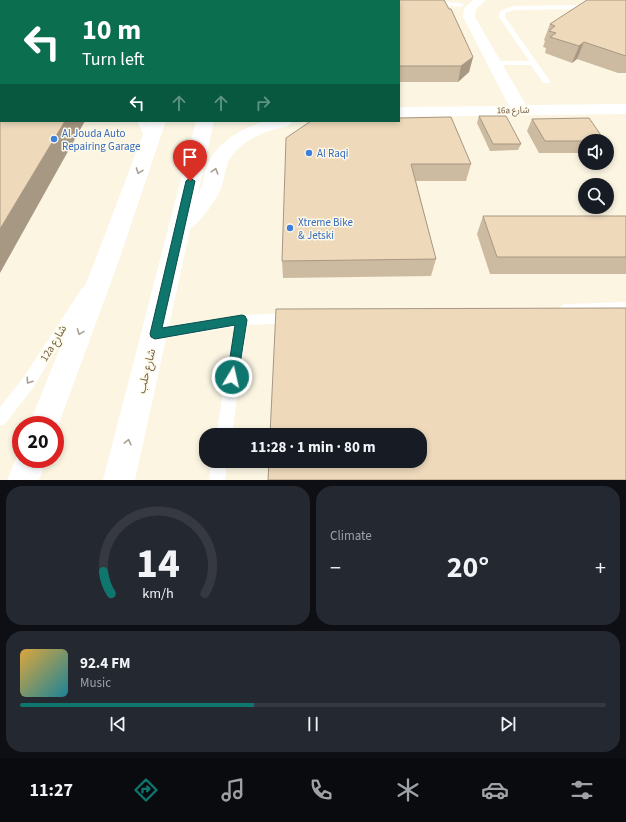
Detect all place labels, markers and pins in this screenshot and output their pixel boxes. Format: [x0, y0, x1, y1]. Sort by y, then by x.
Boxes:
place label: Al Jouda Auto Repairing Garage [62, 126, 141, 154]
marker: Al Jouda Auto Repairing Garage [49, 134, 59, 144]
pin [173, 140, 207, 181]
place label: Al Raqi [317, 146, 349, 161]
marker: Al Raqi [304, 148, 314, 158]
place label: Xtreme Bike & Jetski [298, 215, 354, 243]
marker: Xtreme Bike & Jetski [285, 223, 295, 233]

